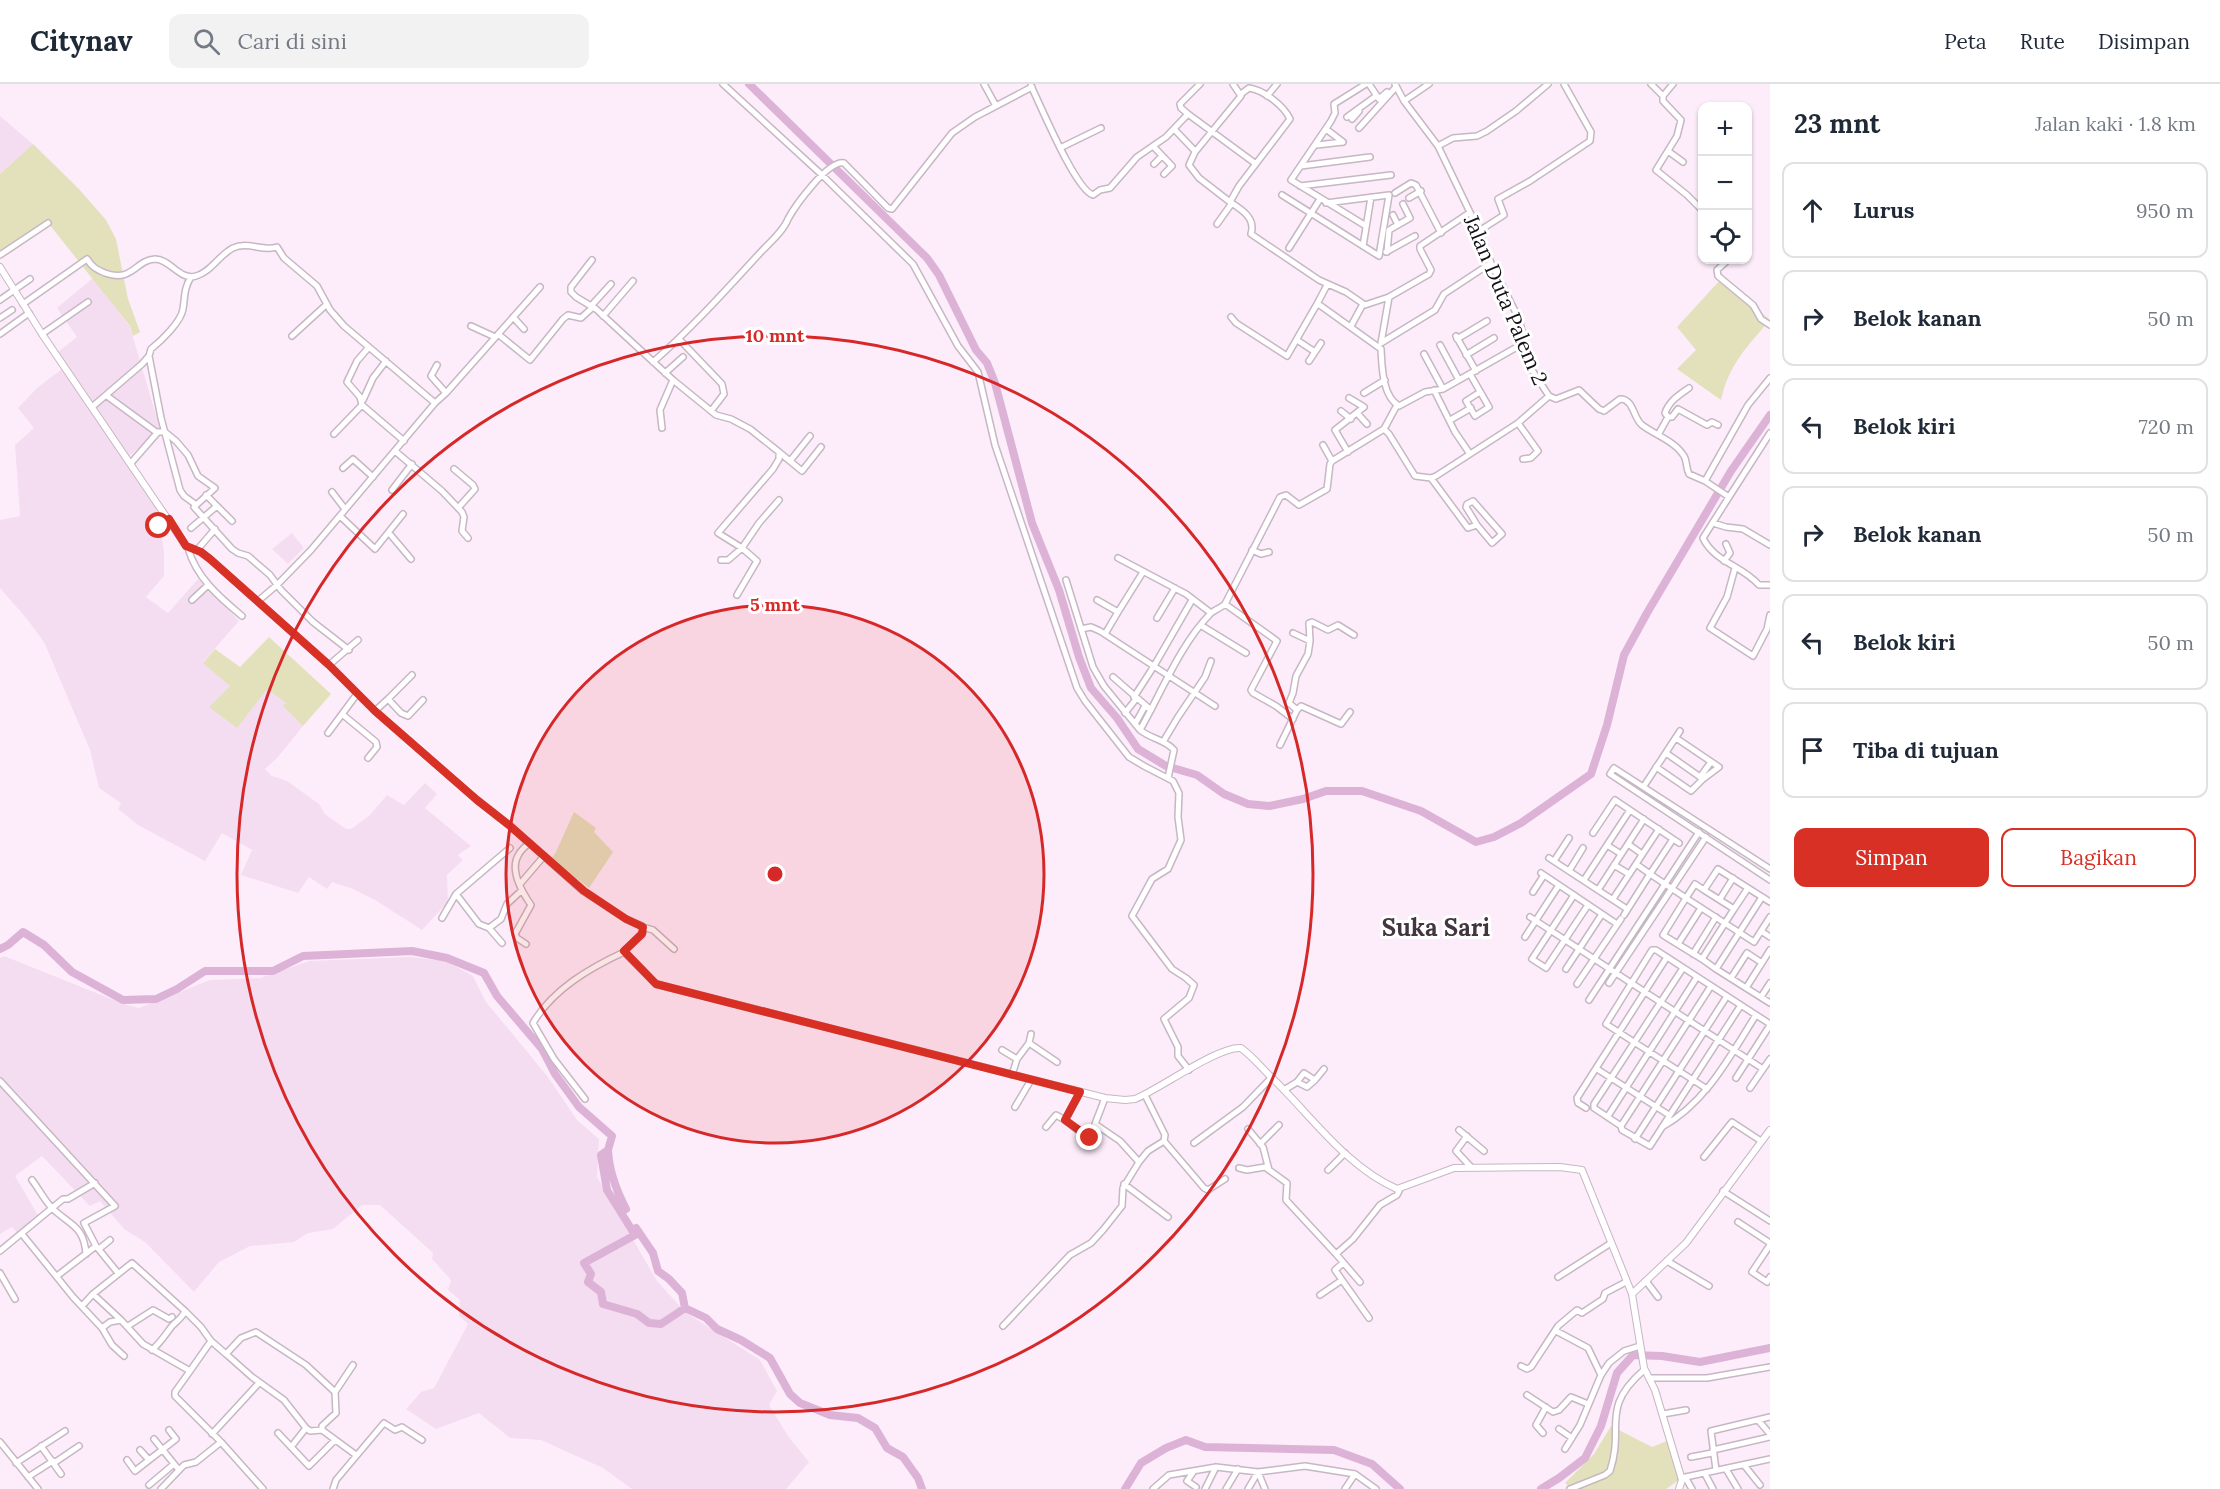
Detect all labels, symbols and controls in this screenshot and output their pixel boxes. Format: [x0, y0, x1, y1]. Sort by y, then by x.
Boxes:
search box [169, 14, 589, 68]
text: Citynav [30, 23, 133, 59]
icon: search [190, 25, 223, 58]
text: Cari di sini [238, 27, 347, 55]
text: Peta [1944, 28, 1987, 55]
text: Rute [2020, 28, 2065, 55]
text: Disimpan [2098, 28, 2190, 55]
map controls [1698, 102, 1752, 264]
button: + [1698, 102, 1752, 156]
text: 23 mnt [1794, 107, 1880, 140]
text: Jalan kaki · 1.8 km [2035, 111, 2196, 136]
button: − [1698, 156, 1752, 210]
icon: ahead [1796, 194, 1829, 227]
text: Lurus [1853, 196, 1915, 224]
text: 950 m [2136, 198, 2194, 223]
street label: Jalan Duta Palem 2 [1458, 210, 1554, 389]
button: locate [1698, 210, 1752, 264]
icon: right [1796, 302, 1829, 335]
text: Belok kanan [1853, 304, 1982, 332]
text: 50 m [2148, 306, 2194, 331]
text: 10 mnt [746, 324, 805, 347]
icon: left [1796, 410, 1829, 443]
text: Belok kiri [1853, 412, 1955, 440]
text: 720 m [2138, 414, 2194, 439]
route start [145, 512, 171, 538]
icon: right [1796, 518, 1829, 551]
text: Belok kanan [1853, 520, 1982, 548]
text: 50 m [2148, 522, 2194, 547]
text: 5 mnt [750, 593, 800, 616]
icon: left [1796, 626, 1829, 659]
text: Belok kiri [1853, 628, 1955, 656]
text: 50 m [2148, 630, 2194, 655]
icon: arrive [1796, 734, 1829, 767]
text: Tiba di tujuan [1853, 736, 1999, 764]
button: Simpan [1794, 828, 1989, 887]
button: Bagikan [2001, 828, 2196, 887]
centre of rings [765, 864, 785, 884]
district label: Suka Sari [1382, 912, 1490, 943]
route end [1076, 1124, 1102, 1150]

